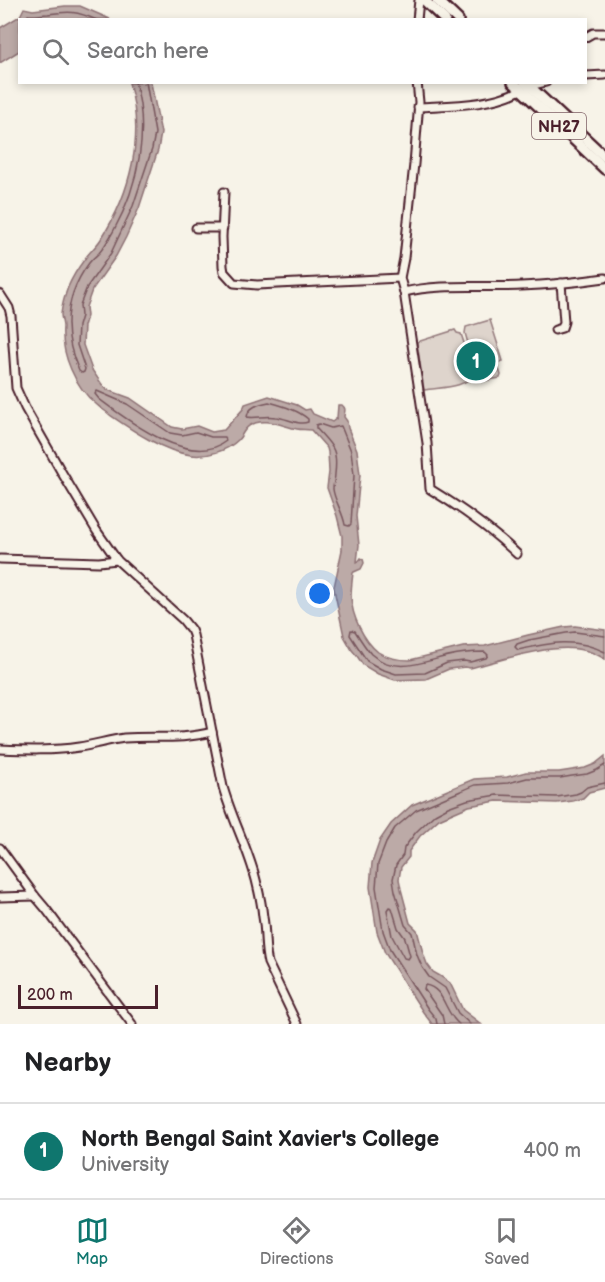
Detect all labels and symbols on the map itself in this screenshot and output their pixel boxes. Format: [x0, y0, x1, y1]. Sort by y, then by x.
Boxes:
road number: NH27 [532, 113, 586, 139]
pin: 1 [456, 338, 496, 384]
your location [305, 579, 334, 608]
scale bar [18, 982, 158, 1010]

